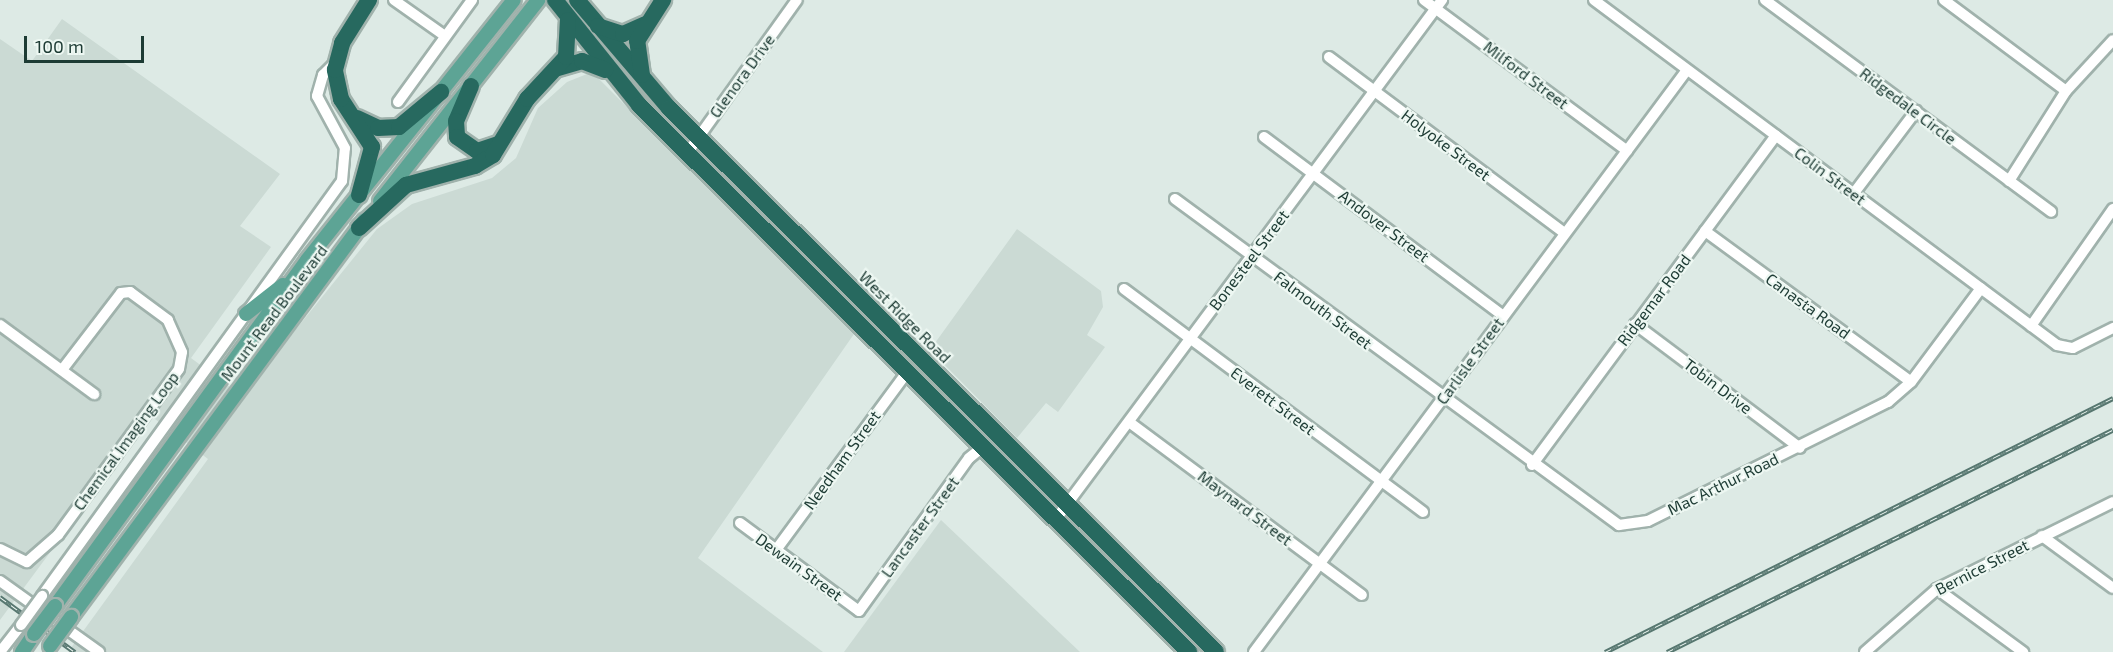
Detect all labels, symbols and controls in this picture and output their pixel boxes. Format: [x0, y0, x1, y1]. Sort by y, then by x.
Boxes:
scale bar [27, 24, 147, 62]
street label: Glenora Drive [705, 31, 779, 121]
text: 100 m [35, 35, 84, 57]
street label: Milford Street [1480, 37, 1572, 113]
street label: Ridgedale Circle [1856, 63, 1960, 149]
street label: Holyoke Street [1398, 105, 1494, 185]
street label: Colin Street [1791, 143, 1869, 209]
street label: Andover Street [1335, 186, 1433, 266]
street label: Bonesteel Street [1205, 206, 1293, 314]
street label: Mount Read Boulevard [217, 241, 331, 385]
street label: Ridgemar Road [1613, 250, 1695, 350]
street label: West Ridge Road [855, 267, 955, 367]
street label: Falmouth Street [1270, 267, 1376, 353]
street label: Canasta Road [1762, 269, 1854, 343]
street label: Carlisle Street [1432, 314, 1508, 408]
street label: Tobin Drive [1680, 354, 1756, 418]
street label: Everett Street [1227, 363, 1319, 439]
street label: Chemical Imaging Loop [69, 368, 183, 514]
street label: Needham Street [800, 407, 884, 513]
street label: Mac Arthur Road [1664, 449, 1782, 519]
street label: Maynard Street [1194, 466, 1296, 550]
street label: Lancaster Street [877, 473, 963, 581]
street label: Dewain Street [752, 529, 846, 605]
street label: Bernice Street [1932, 535, 2032, 599]

